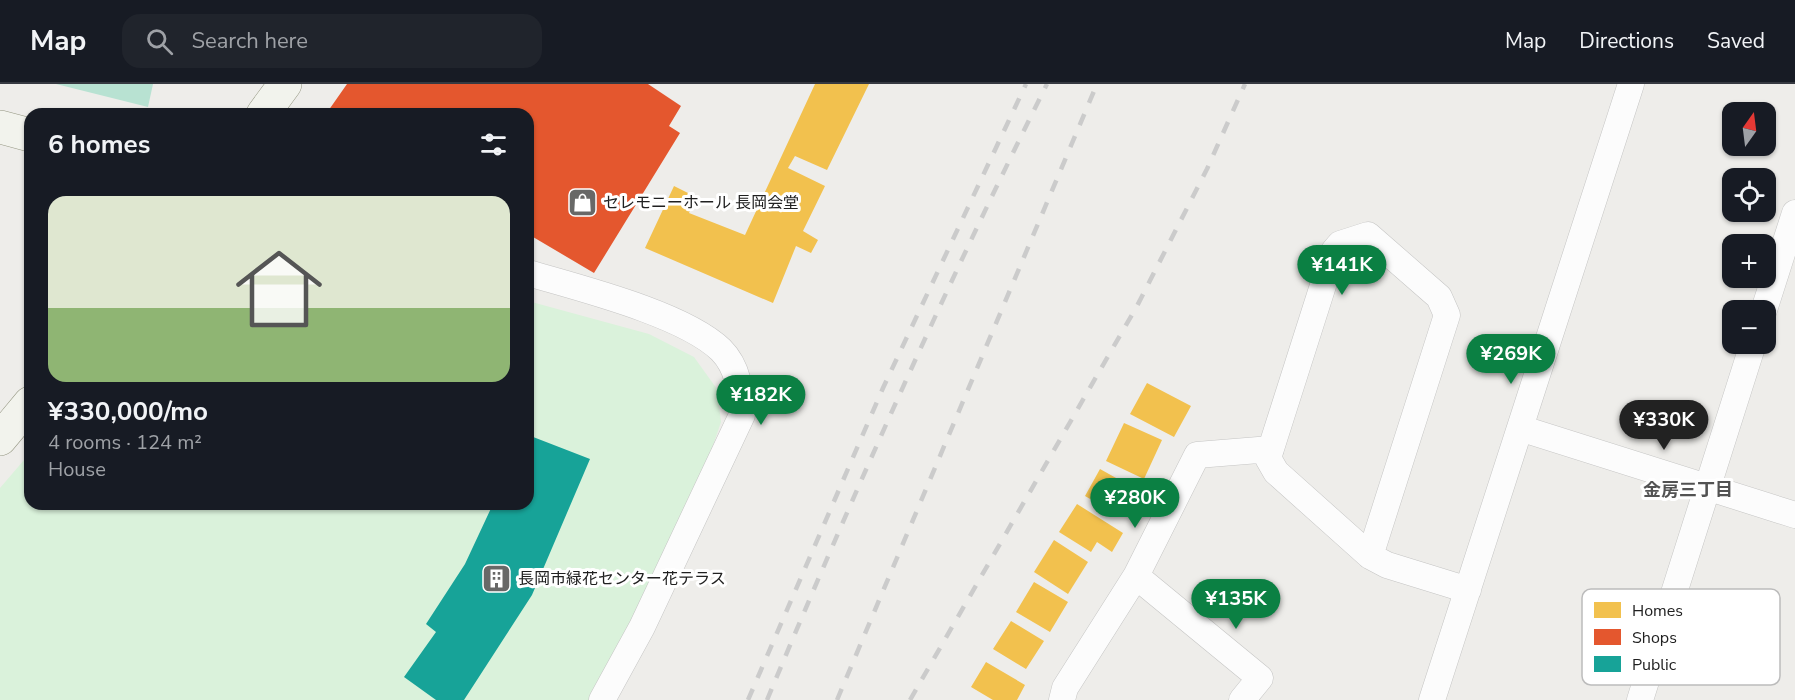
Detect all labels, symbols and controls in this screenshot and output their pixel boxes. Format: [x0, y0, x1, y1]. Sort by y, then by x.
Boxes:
search box [122, 14, 542, 68]
text: Map [30, 22, 86, 60]
icon: search [143, 25, 176, 58]
text: Search here [191, 26, 308, 56]
text: Map [1505, 27, 1546, 55]
text: Directions [1579, 27, 1674, 55]
text: Saved [1707, 27, 1765, 55]
north arrow [1722, 102, 1776, 156]
map controls [1722, 102, 1776, 354]
text: 6 homes [48, 127, 150, 162]
icon: filters [477, 128, 510, 161]
button: locate [1722, 168, 1776, 222]
shop icon: セレモニーホール 長岡会堂 [566, 187, 598, 219]
place label: セレモニーホール 長岡会堂 [603, 192, 799, 214]
button: + [1722, 234, 1776, 288]
icon: home [225, 235, 333, 343]
pin: ¥141K [1300, 245, 1384, 296]
text: ¥141K [1311, 251, 1373, 278]
button: − [1722, 300, 1776, 354]
pin: ¥269K [1469, 334, 1553, 385]
text: ¥269K [1480, 340, 1542, 367]
pin: ¥182K [719, 375, 803, 426]
text: ¥182K [730, 381, 792, 408]
text: ¥330,000/mo [48, 394, 208, 429]
pin: ¥330K [1622, 400, 1706, 451]
text: ¥330K [1633, 406, 1695, 433]
text: 4 rooms · 124 m² [48, 429, 202, 456]
text: House [48, 456, 106, 483]
pin: ¥280K [1093, 478, 1177, 529]
district label: 金房三丁目 [1643, 478, 1733, 502]
text: ¥280K [1104, 484, 1166, 511]
building icon: 長岡市緑花センター花テラス [481, 563, 513, 595]
place label: 長岡市緑花センター花テラス [518, 568, 726, 590]
pin: ¥135K [1194, 579, 1278, 630]
text: ¥135K [1205, 585, 1267, 612]
legend [1582, 589, 1780, 685]
text: Homes [1632, 600, 1683, 622]
text: Shops [1632, 627, 1677, 649]
text: Public [1632, 654, 1677, 676]

